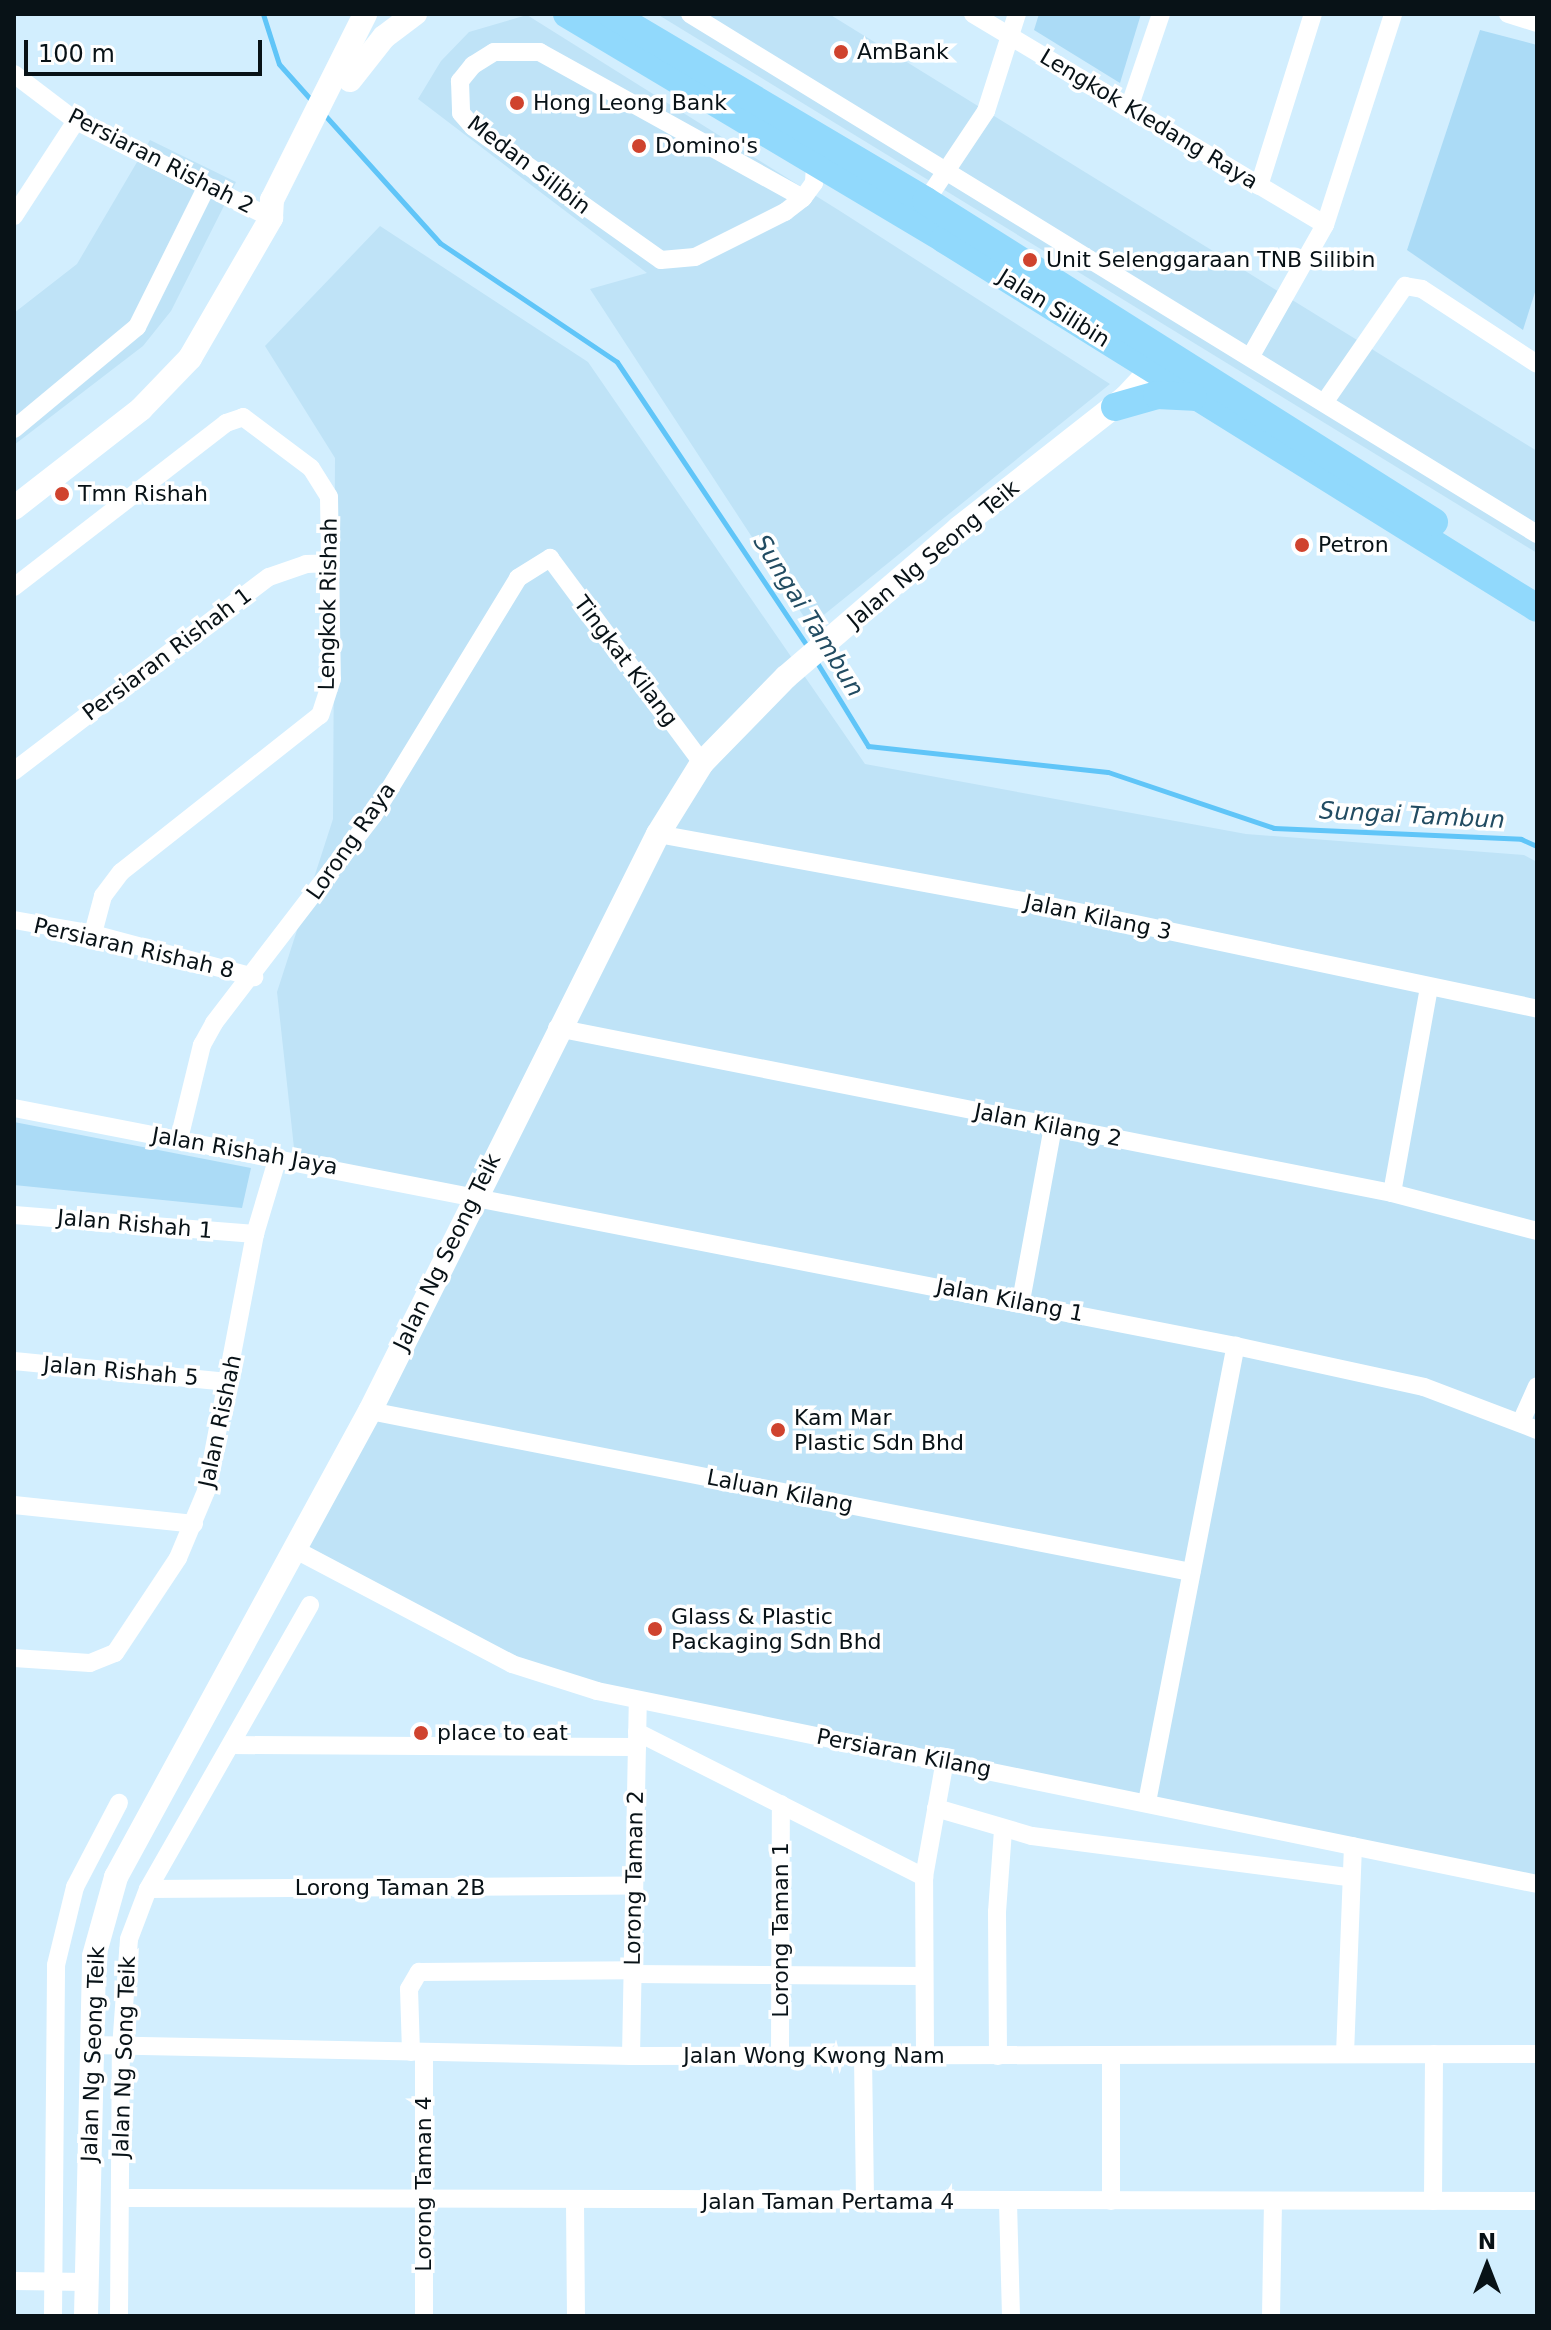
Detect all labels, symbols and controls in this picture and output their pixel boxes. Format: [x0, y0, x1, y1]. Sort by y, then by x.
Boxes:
scale bar [28, 24, 266, 74]
place label: AmBank [857, 39, 949, 65]
text: 100 m [38, 40, 115, 68]
marker: AmBank [832, 43, 850, 61]
street label: Lengkok Kledang Raya [1035, 43, 1263, 195]
place label: Hong Leong Bank [533, 90, 727, 116]
marker: Hong Leong Bank [508, 94, 526, 112]
street label: Persiaran Rishah 2 [64, 103, 258, 219]
street label: Medan Silibin [462, 110, 596, 220]
place label: Domino's [655, 133, 758, 159]
marker: Domino's [630, 137, 648, 155]
place label: Unit Selenggaraan TNB Silibin [1046, 247, 1376, 273]
marker: Unit Selenggaraan TNB Silibin [1021, 251, 1039, 269]
street label: Jalan Silibin [993, 263, 1115, 353]
street label: Jalan Ng Seong Teik [842, 475, 1024, 633]
place label: Tmn Rishah [78, 481, 208, 507]
marker: Tmn Rishah [53, 485, 71, 503]
street label: Lengkok Rishah [313, 517, 343, 691]
water label: Sungai Tambun [747, 530, 869, 702]
place label: Petron [1318, 532, 1389, 558]
marker: Petron [1293, 536, 1311, 554]
street label: Persiaran Rishah 1 [77, 582, 257, 726]
street label: Tingkat Kilang [568, 591, 684, 731]
street label: Lorong Raya [301, 777, 401, 905]
water label: Sungai Tambun [1318, 797, 1506, 835]
street label: Jalan Kilang 3 [1022, 889, 1174, 945]
street label: Persiaran Rishah 8 [31, 912, 237, 984]
street label: Jalan Kilang 2 [972, 1098, 1124, 1152]
street label: Jalan Rishah Jaya [150, 1122, 340, 1180]
street label: Jalan Ng Seong Teik [388, 1149, 506, 1355]
street label: Jalan Rishah 1 [56, 1204, 214, 1244]
street label: Jalan Kilang 1 [934, 1273, 1086, 1327]
street label: Jalan Rishah 5 [42, 1351, 200, 1391]
street label: Jalan Rishah [193, 1352, 247, 1490]
place label: Kam Mar Plastic Sdn Bhd [794, 1404, 964, 1456]
marker: Kam Mar Plastic Sdn Bhd [769, 1421, 787, 1439]
street label: Laluan Kilang [705, 1464, 855, 1518]
place label: Glass & Plastic Packaging Sdn Bhd [671, 1603, 882, 1654]
marker: Glass & Plastic Packaging Sdn Bhd [646, 1620, 664, 1638]
place label: place to eat [437, 1720, 568, 1746]
street label: Persiaran Kilang [814, 1723, 994, 1783]
marker: place to eat [412, 1724, 430, 1742]
street label: Lorong Taman 2 [619, 1790, 649, 1966]
street label: Lorong Taman 1 [768, 1842, 794, 2018]
street label: Lorong Taman 2B [295, 1875, 485, 1901]
street label: Jalan Ng Seong Teik [76, 1946, 110, 2162]
street label: Jalan Ng Song Teik [107, 1955, 141, 2159]
street label: Jalan Wong Kwong Nam [683, 2043, 945, 2069]
street label: Lorong Taman 4 [411, 2096, 437, 2272]
street label: Jalan Taman Pertama 4 [702, 2189, 954, 2215]
north arrow [1447, 2226, 1527, 2306]
text: N [1478, 2229, 1496, 2254]

